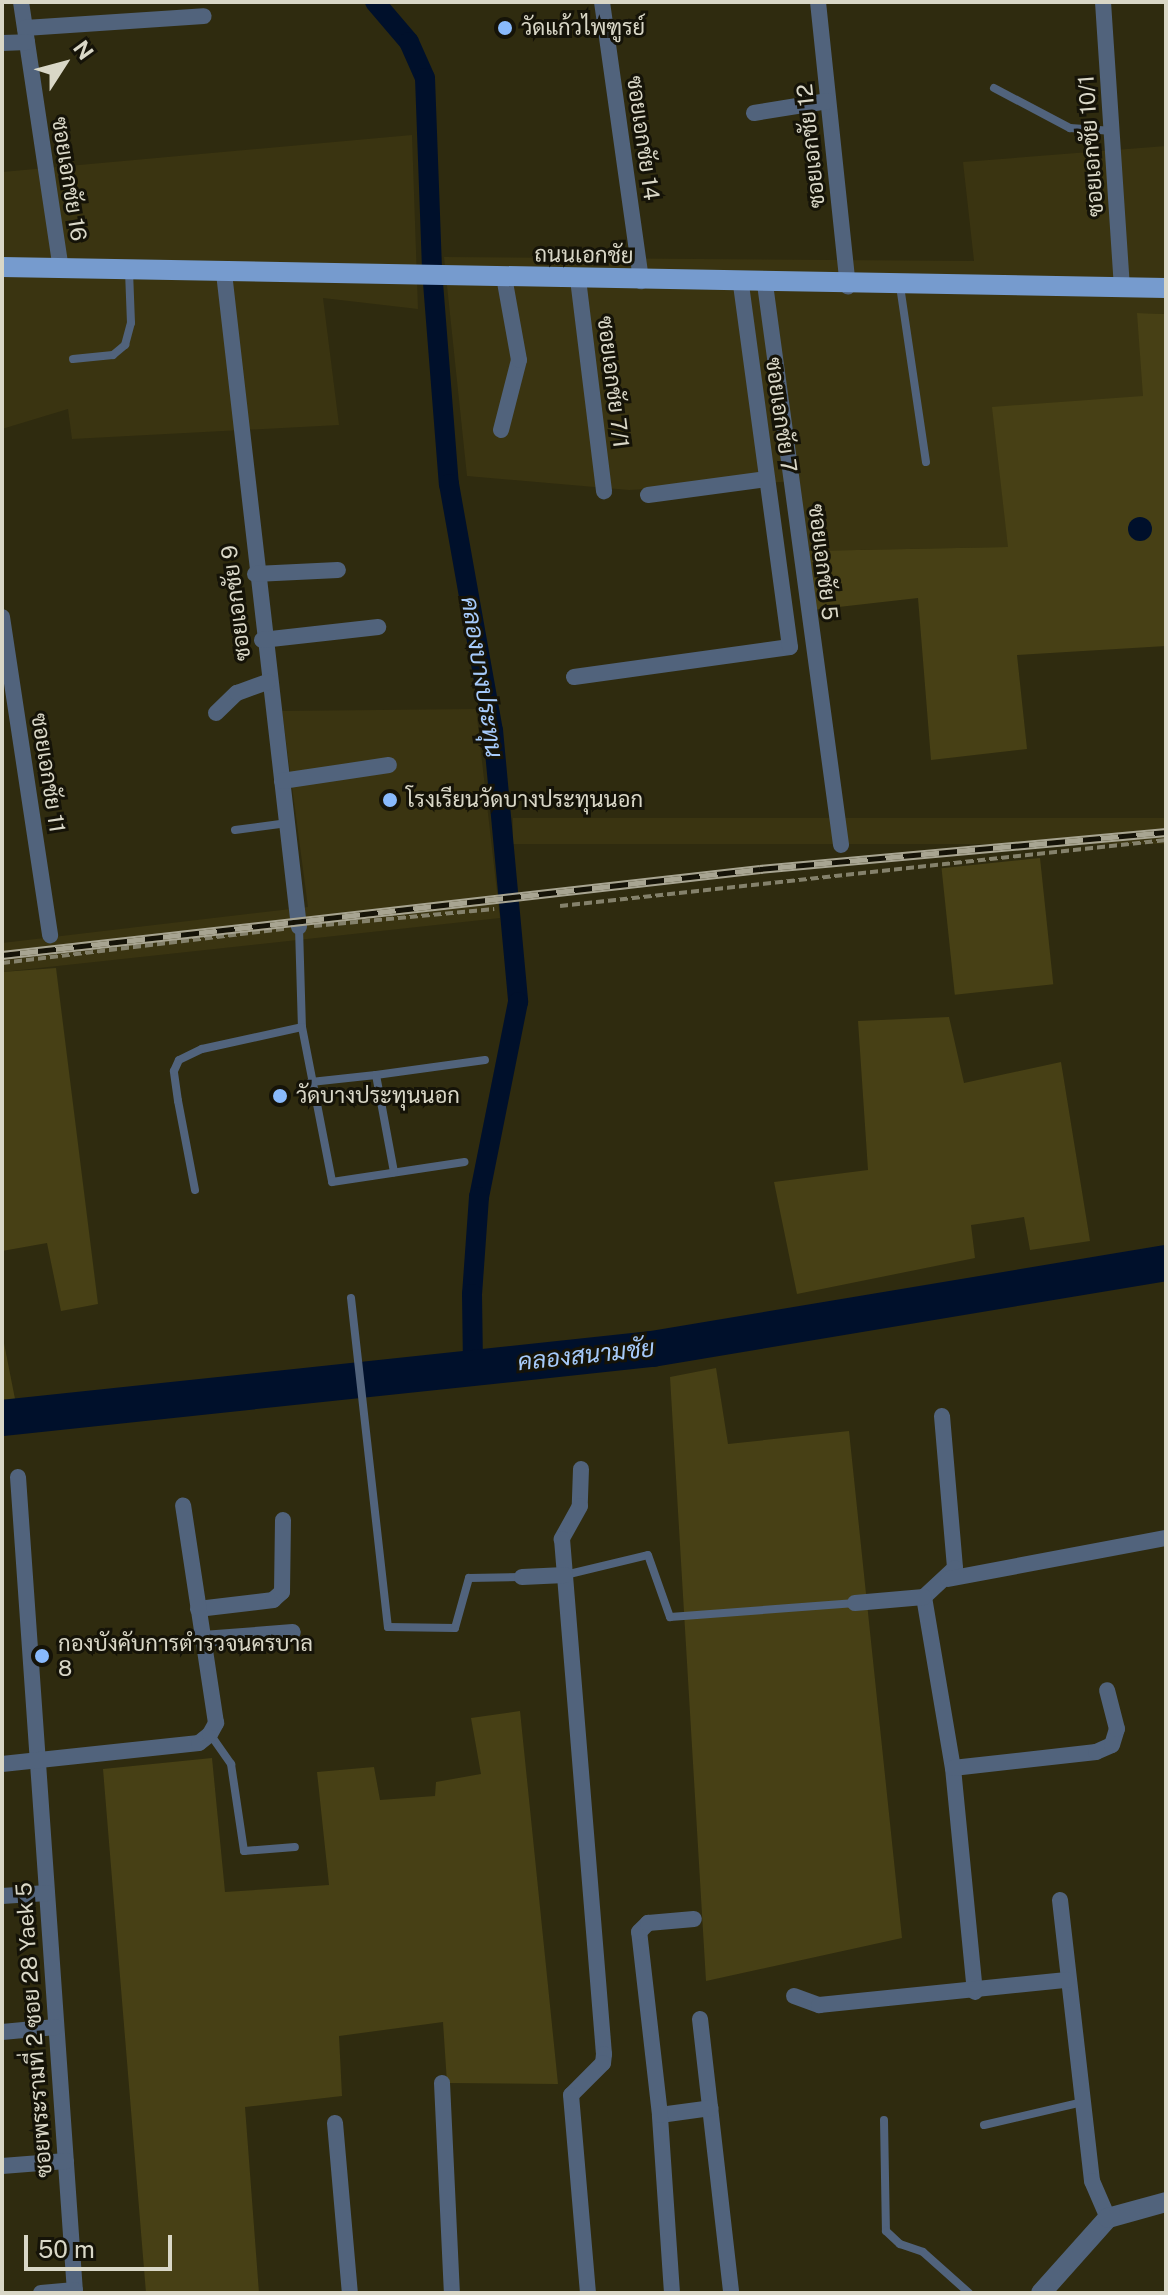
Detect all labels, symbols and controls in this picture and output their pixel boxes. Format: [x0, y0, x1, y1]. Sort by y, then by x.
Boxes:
place label: วัดแก้วไพฑูรย์ [521, 15, 645, 41]
marker: วัดแก้วไพฑูรย์ [496, 19, 514, 37]
north arrow [24, 24, 104, 104]
text: N [68, 35, 99, 64]
street label: ซอยเอกชัย 14 [621, 74, 665, 202]
street label: ซอยเอกชัย 10/1 [1073, 74, 1109, 218]
street label: ซอยเอกชัย 12 [791, 83, 831, 209]
street label: ซอยเอกชัย 16 [46, 115, 92, 243]
street label: ถนนเอกชัย [534, 241, 634, 269]
street label: ซอยเอกชัย 7/1 [592, 315, 634, 449]
street label: ซอยเอกชัย 7 [760, 356, 802, 474]
street label: ซอยเอกชัย 5 [803, 502, 843, 622]
street label: ซอยเอกชัย 9 [216, 544, 256, 662]
water label: คลองบางประทุน [455, 594, 509, 760]
street label: ซอยเอกชัย 11 [26, 711, 70, 835]
place label: โรงเรียนวัดบางประทุนนอก [406, 787, 643, 813]
marker: โรงเรียนวัดบางประทุนนอก [381, 791, 399, 809]
place label: วัดบางประทุนนอก [296, 1083, 460, 1109]
marker: วัดบางประทุนนอก [271, 1087, 289, 1105]
water label: คลองสนามชัย [516, 1334, 656, 1376]
place label: กองบังคับการตำรวจนครบาล 8 [58, 1630, 313, 1682]
marker: กองบังคับการตำรวจนครบาล 8 [33, 1647, 51, 1665]
street label: ซอยพระรามที่ 2 ซอย 28 Yaek 5 [11, 1882, 57, 2178]
scale bar [28, 2219, 176, 2269]
text: 50 m [38, 2235, 95, 2263]

